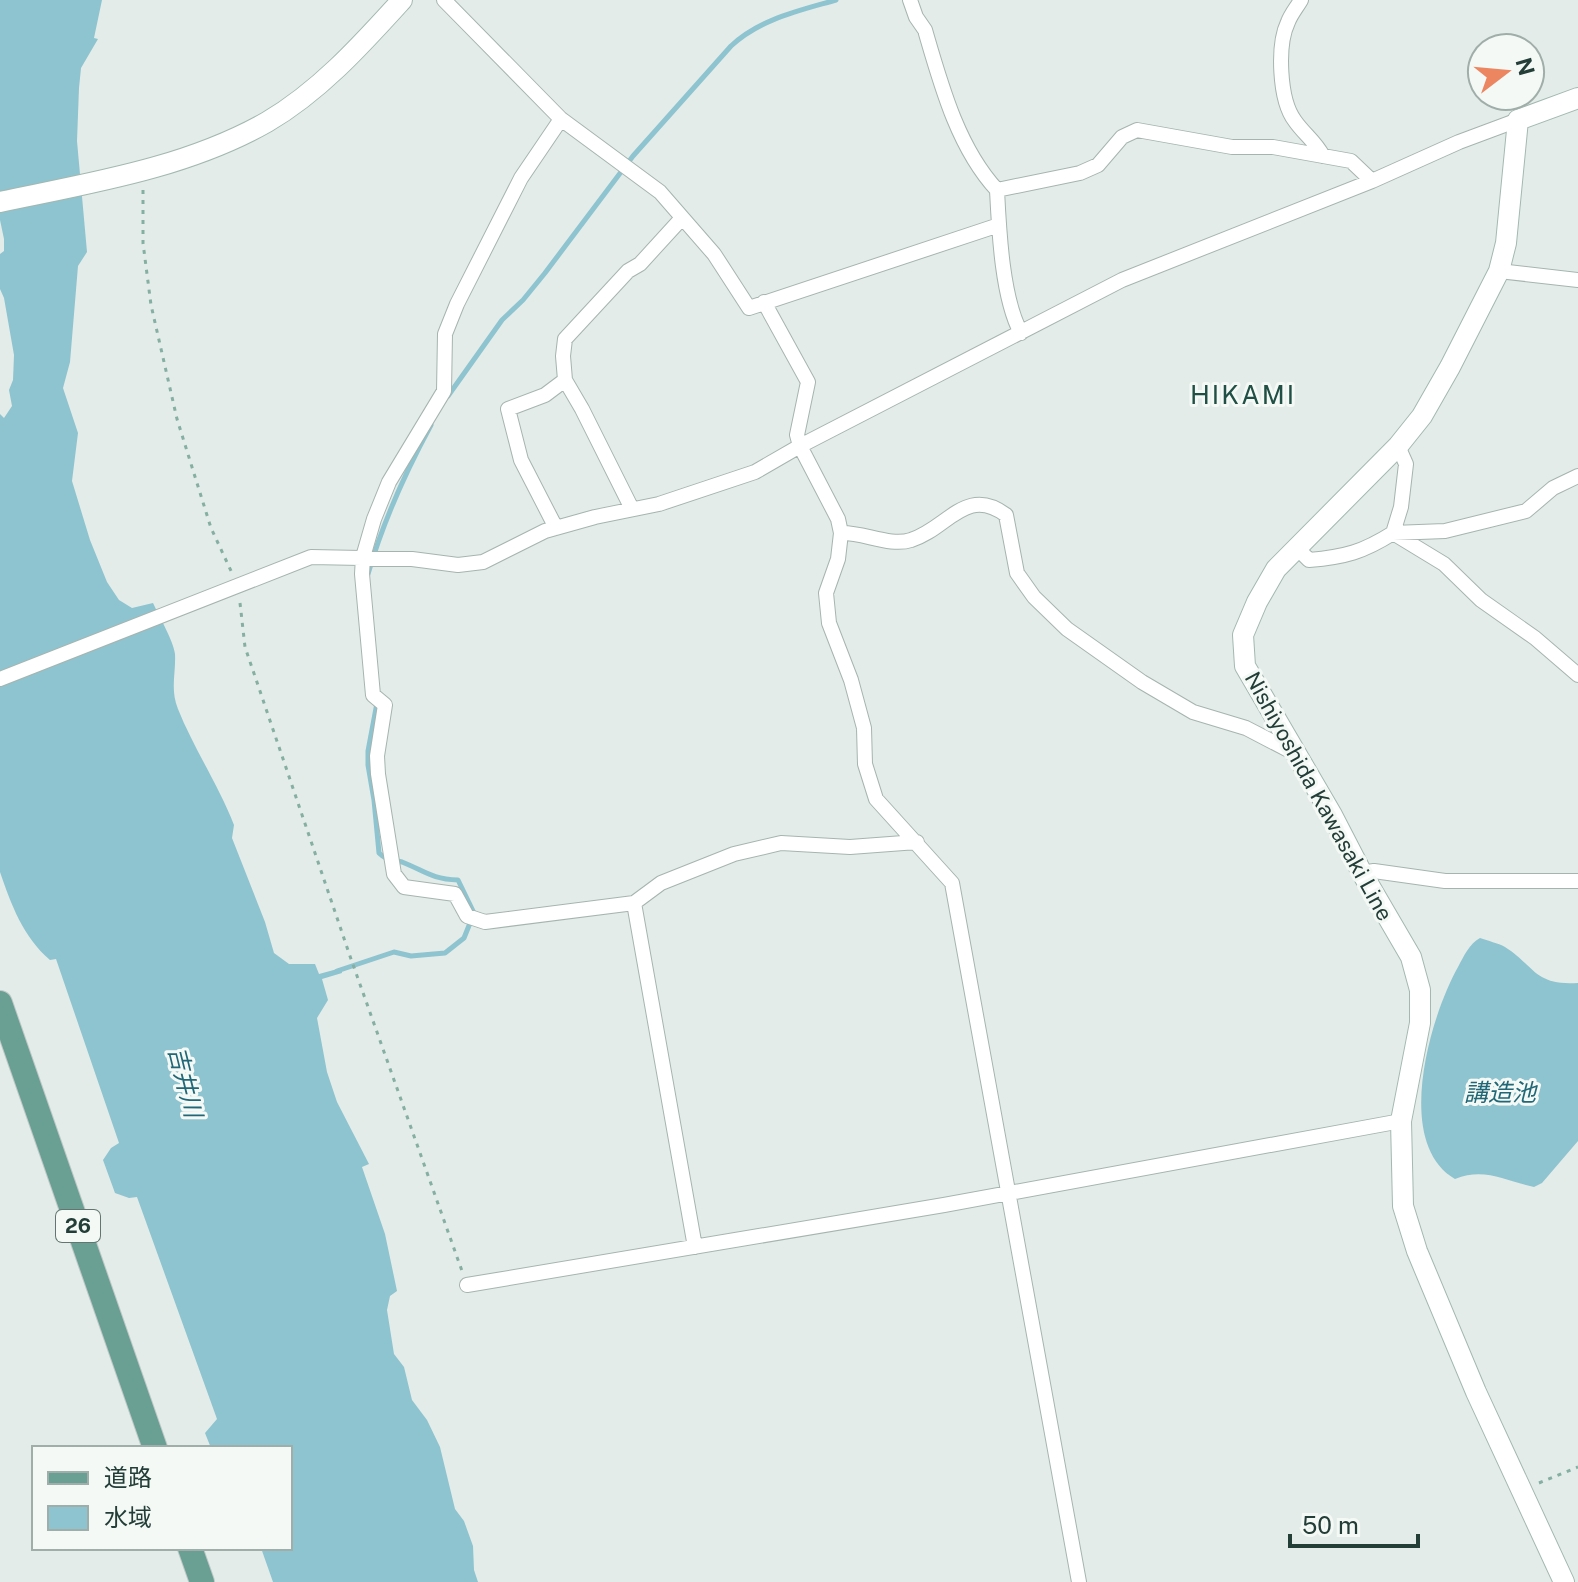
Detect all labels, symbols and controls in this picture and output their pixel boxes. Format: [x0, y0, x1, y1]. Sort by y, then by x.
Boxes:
north arrow [1466, 32, 1546, 112]
text: N [1510, 55, 1540, 78]
district label: HIKAMI [1190, 379, 1296, 410]
street label: Nishiyoshida Kawasaki Line [1240, 667, 1398, 925]
water label: 吉井川 [164, 1043, 209, 1123]
water label: 講造池 [1464, 1078, 1538, 1106]
road number: 26 [56, 1210, 100, 1242]
legend [32, 1446, 292, 1550]
text: 道路 [104, 1463, 152, 1491]
scale bar [1290, 1498, 1418, 1548]
text: 水域 [104, 1503, 152, 1531]
text: 50 m [1302, 1511, 1359, 1539]

